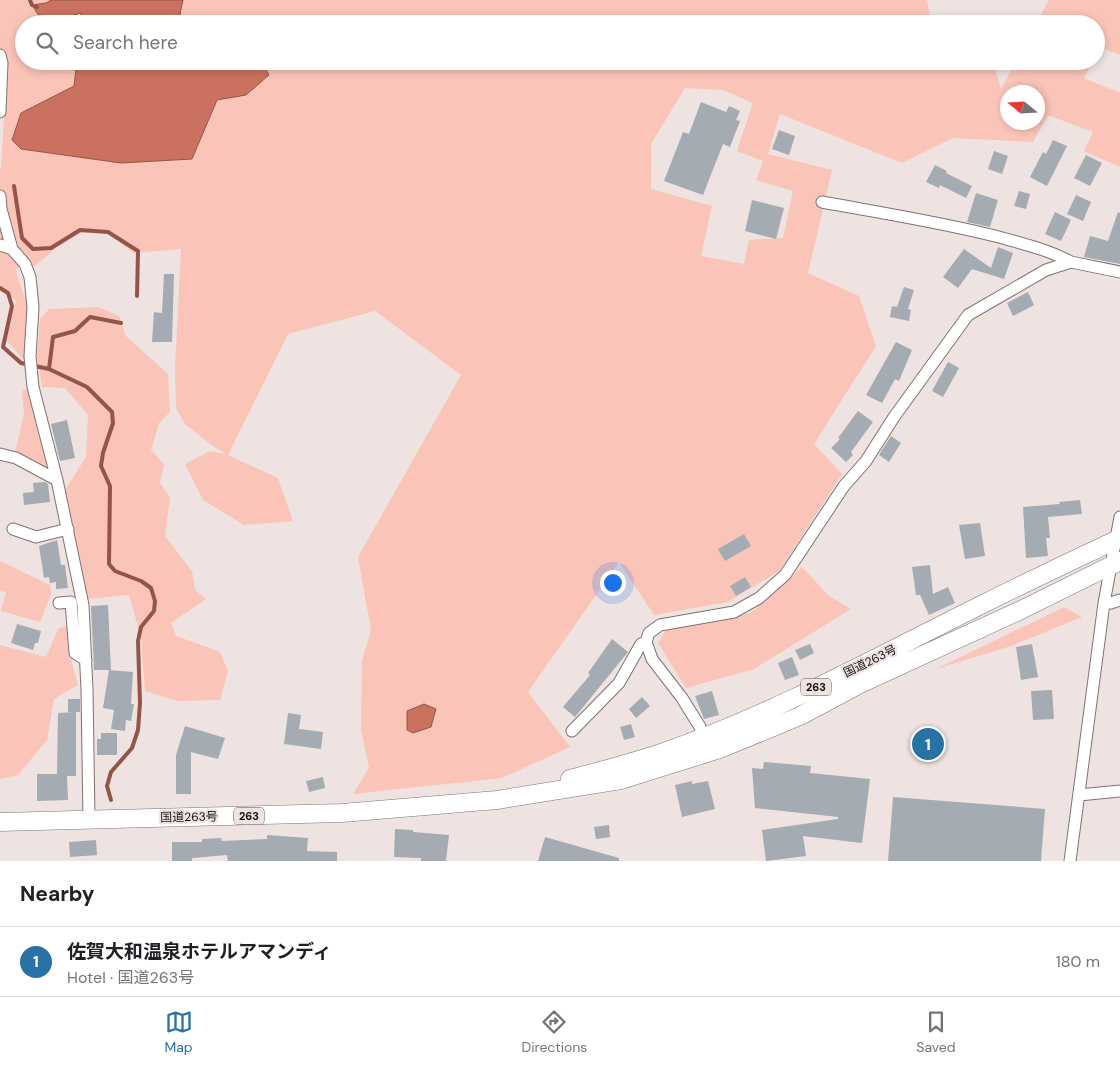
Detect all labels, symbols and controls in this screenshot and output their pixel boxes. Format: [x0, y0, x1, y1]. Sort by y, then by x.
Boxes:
search box [15, 15, 1105, 70]
icon: search [33, 29, 61, 57]
text: Search here [73, 30, 178, 55]
north arrow [1000, 85, 1045, 130]
your location [600, 570, 626, 596]
street label: 国道263号 [841, 641, 899, 681]
road number: 263 [801, 679, 831, 696]
pin: 1 [912, 725, 944, 763]
street label: 国道263号 [160, 808, 218, 826]
road number: 263 [234, 808, 264, 824]
text: Nearby [20, 880, 94, 908]
text: 佐賀大和温泉ホテルアマンディ [67, 939, 332, 964]
text: 1 [33, 951, 39, 972]
text: 180 m [1056, 951, 1100, 972]
text: Hotel · 国道263号 [67, 967, 194, 988]
tab: Map [164, 1008, 193, 1056]
tab: Directions [522, 1008, 587, 1056]
tab: Saved [916, 1008, 956, 1056]

